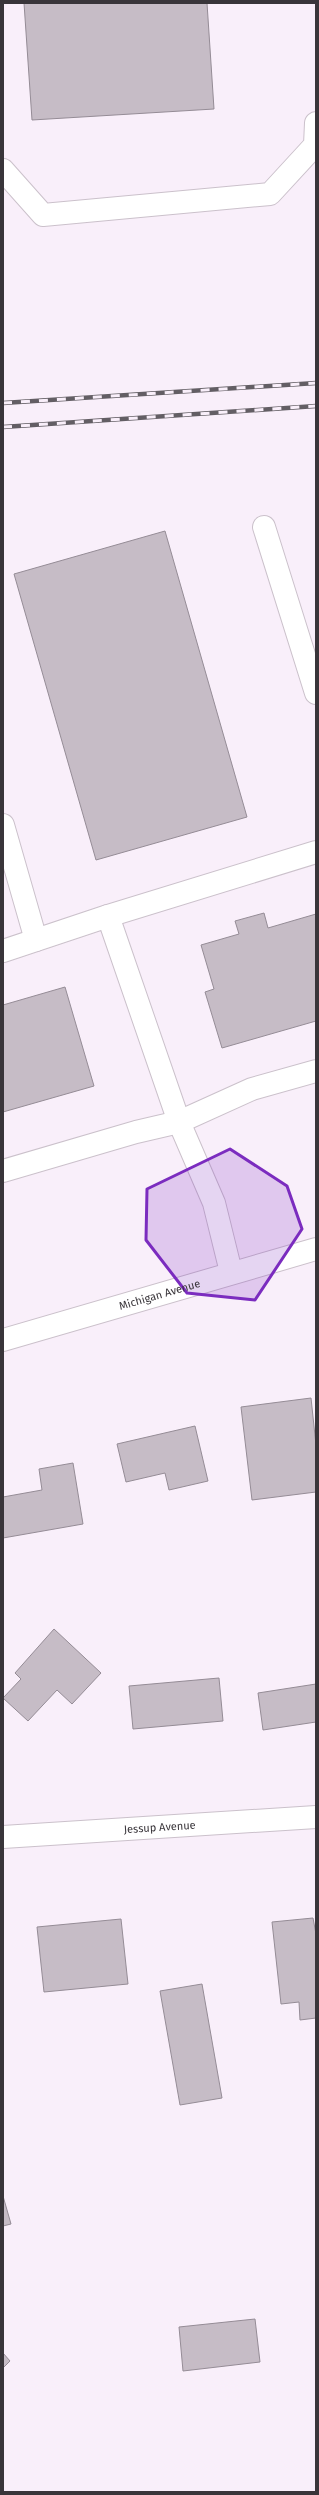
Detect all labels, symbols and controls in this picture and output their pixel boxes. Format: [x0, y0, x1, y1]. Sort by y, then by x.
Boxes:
street label: Michigan Avenue [117, 1277, 202, 1312]
street label: Jessup Avenue [123, 1818, 196, 1836]

